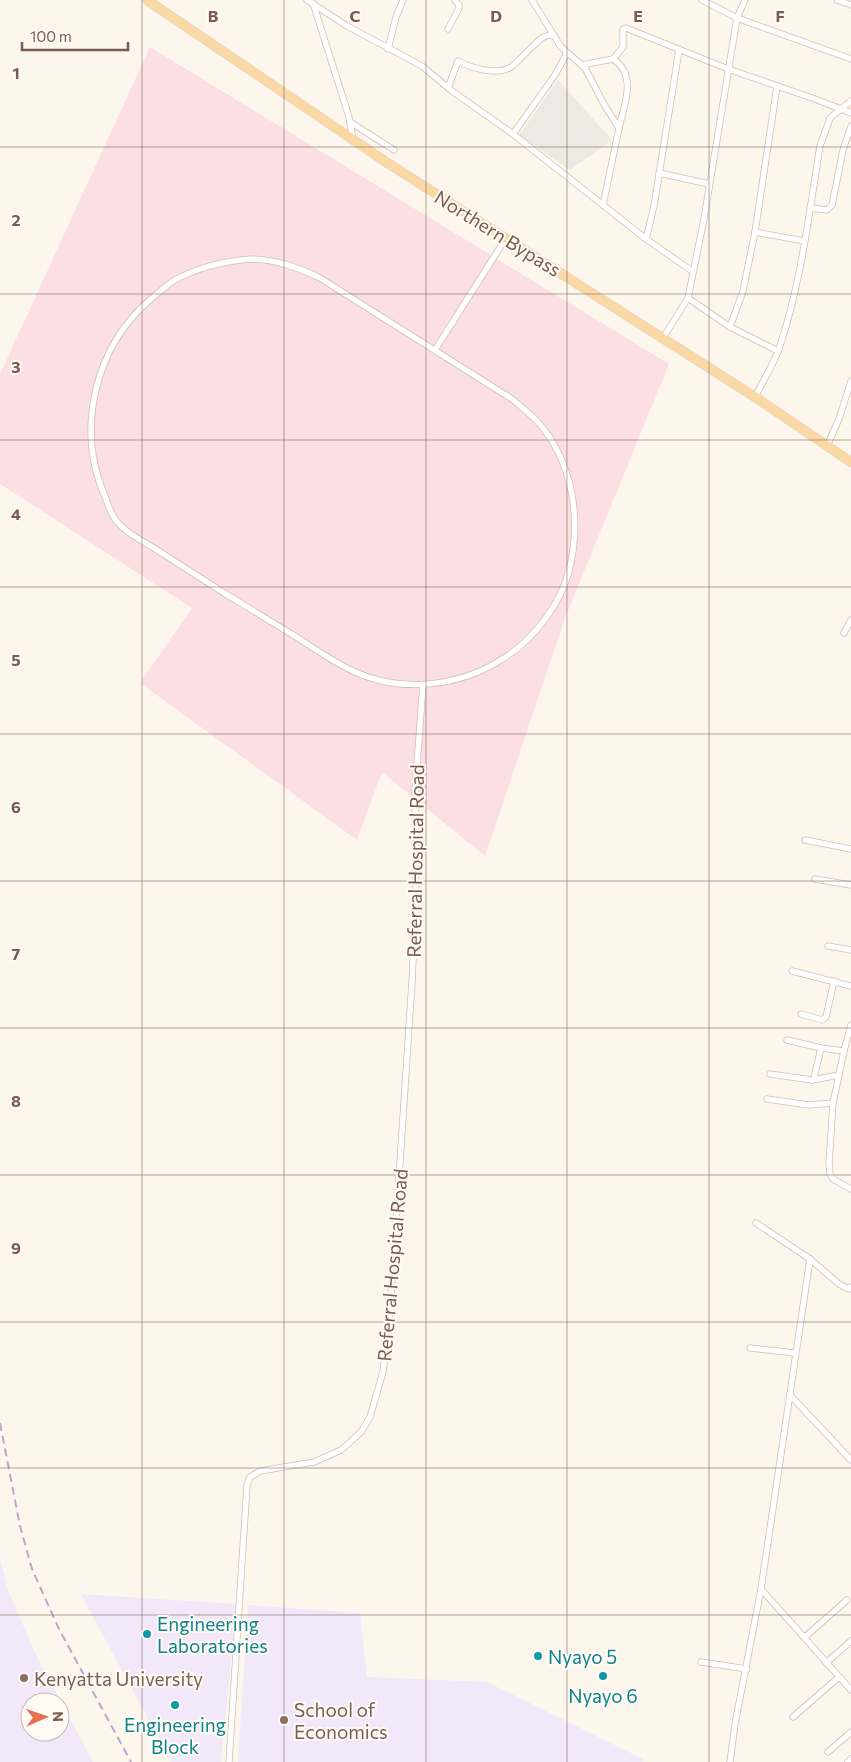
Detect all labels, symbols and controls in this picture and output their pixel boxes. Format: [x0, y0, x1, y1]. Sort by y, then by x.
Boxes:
text: B [208, 6, 219, 25]
text: C [350, 6, 361, 25]
text: D [490, 6, 502, 25]
text: E [633, 6, 643, 25]
text: F [775, 6, 785, 25]
scale bar [22, 20, 129, 52]
text: 100 m [30, 27, 72, 45]
text: 1 [12, 63, 20, 82]
street label: Northern Bypass [431, 185, 565, 281]
text: 2 [11, 210, 21, 229]
text: 3 [11, 357, 21, 376]
text: 4 [11, 504, 21, 523]
text: 5 [11, 650, 21, 669]
street label: Referral Hospital Road [402, 764, 428, 958]
text: 6 [11, 797, 21, 816]
text: 7 [12, 944, 21, 963]
text: 8 [11, 1091, 21, 1110]
street label: Referral Hospital Road [372, 1168, 412, 1362]
text: 9 [11, 1238, 21, 1257]
place label: Engineering Laboratories [157, 1612, 268, 1657]
marker: Engineering Laboratories [141, 1628, 153, 1640]
place label: Nyayo 5 [548, 1645, 617, 1668]
marker: Nyayo 5 [532, 1650, 544, 1662]
place label: Kenyatta University [34, 1667, 203, 1690]
marker: Nyayo 6 [597, 1670, 609, 1682]
marker: Kenyatta University [18, 1672, 30, 1684]
place label: Nyayo 6 [568, 1684, 638, 1707]
north arrow [20, 1692, 70, 1742]
place label: School of Economics [294, 1698, 388, 1743]
marker: Engineering Block [169, 1699, 181, 1711]
text: N [50, 1711, 67, 1722]
place label: Engineering Block [124, 1713, 226, 1758]
marker: School of Economics [278, 1714, 290, 1726]

